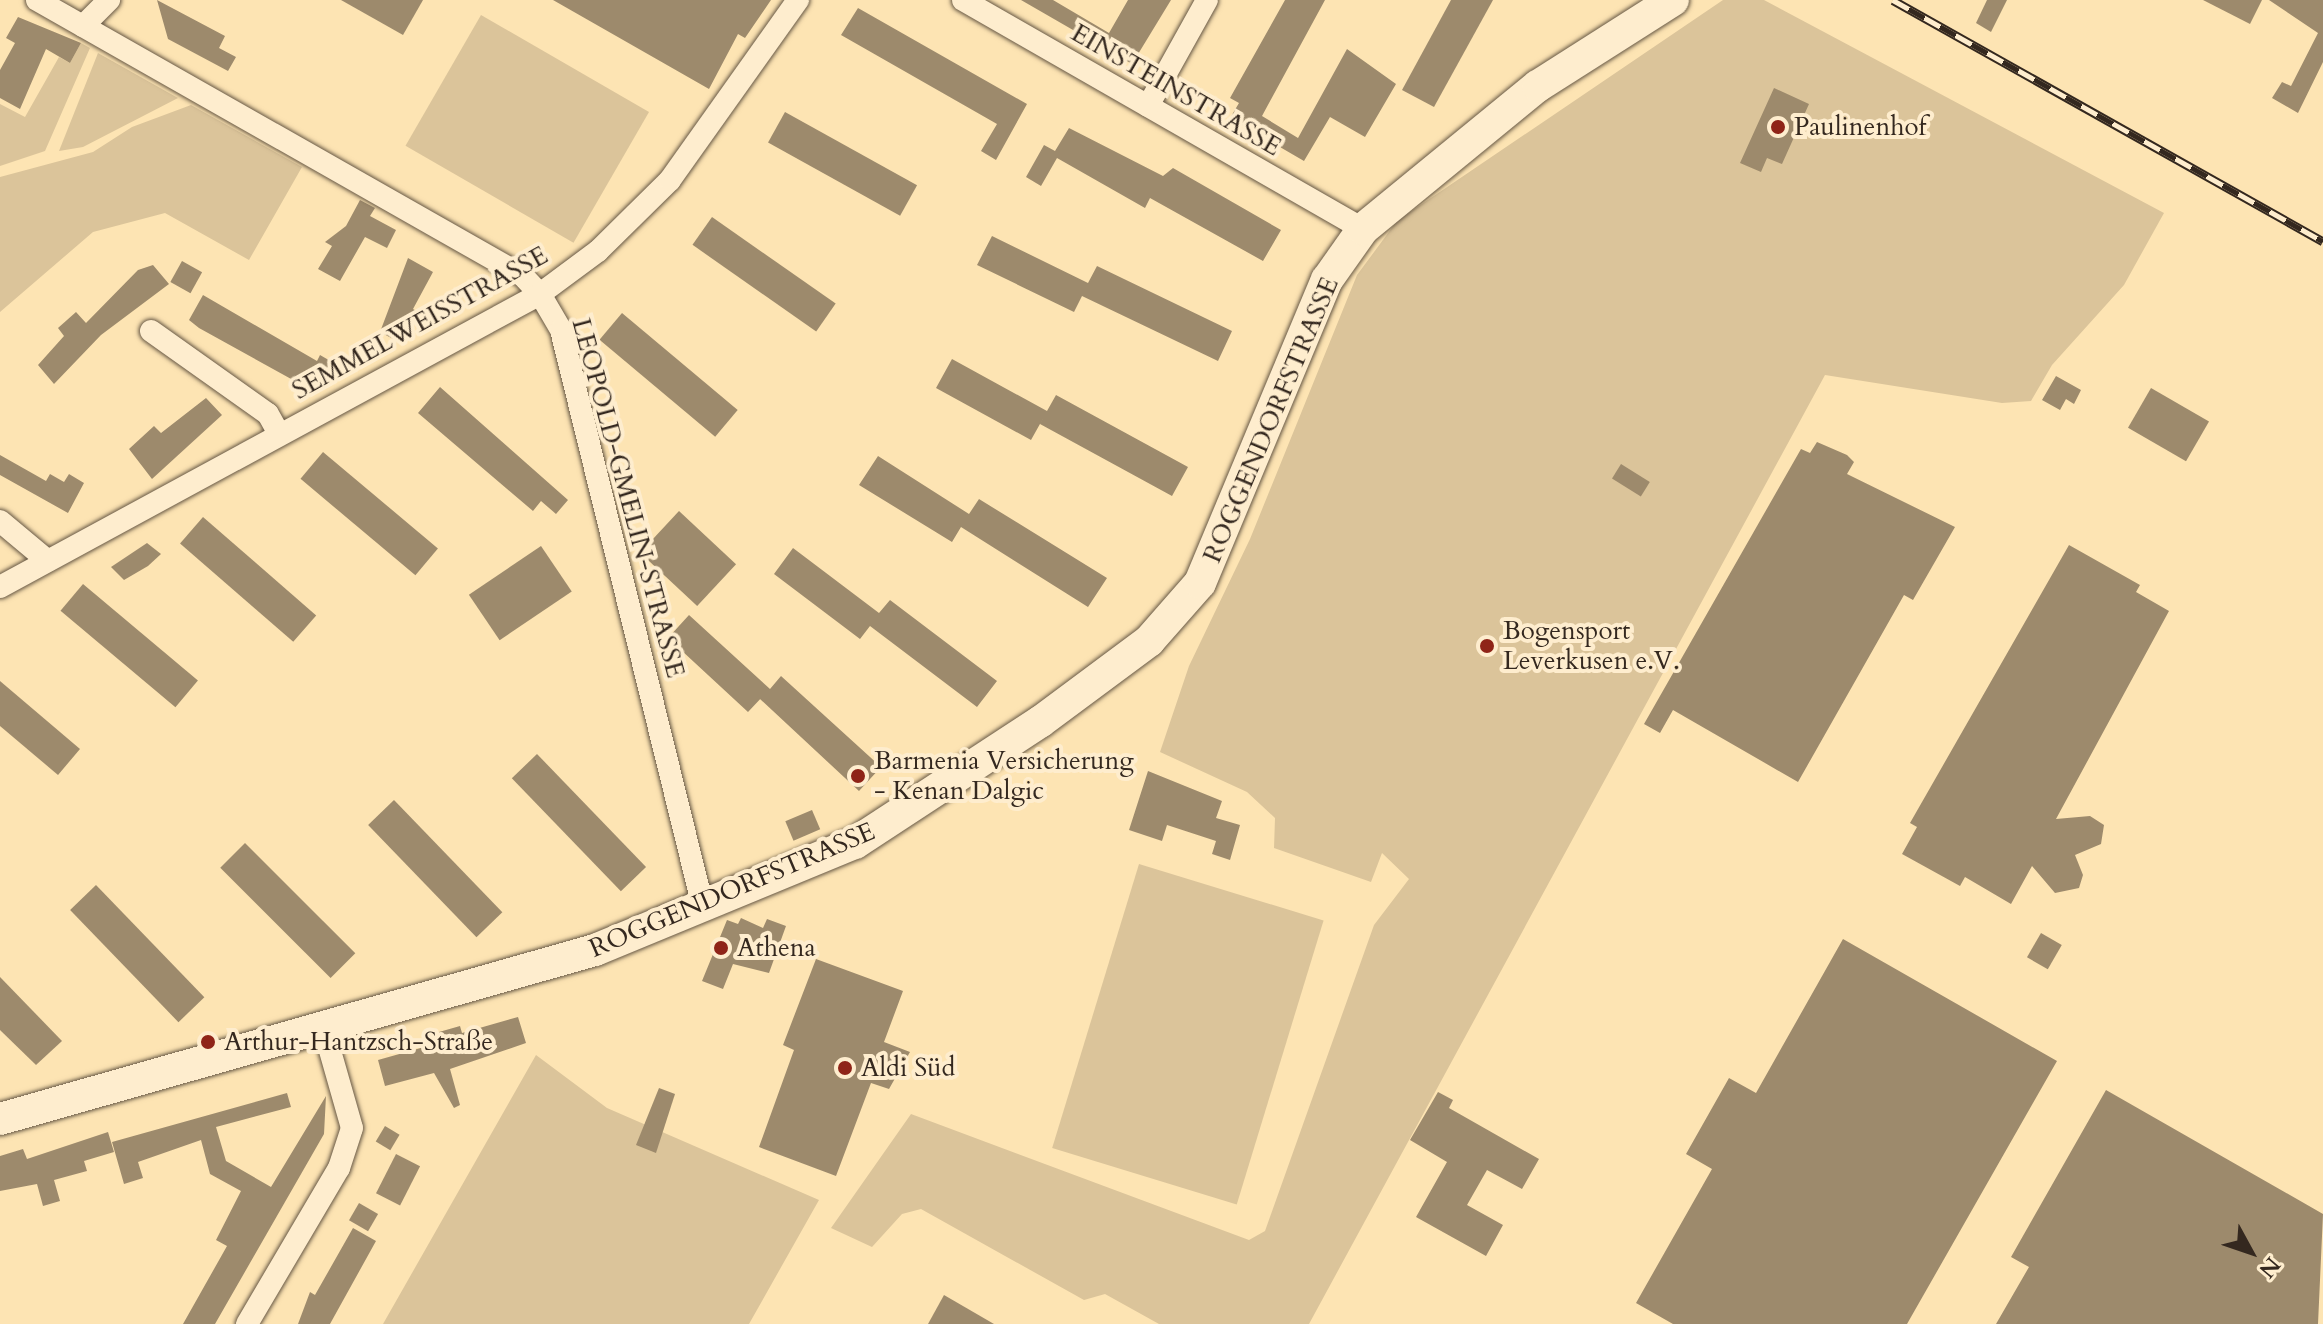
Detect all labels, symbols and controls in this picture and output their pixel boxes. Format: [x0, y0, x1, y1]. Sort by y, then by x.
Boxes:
street label: EINSTEINSTRASSE [1066, 17, 1286, 163]
place label: Paulinenhof [1794, 111, 1926, 143]
marker: Paulinenhof [1769, 118, 1787, 136]
street label: SEMMELWEISSTRASSE [287, 240, 553, 406]
street label: ROGGENDORFSTRASSE [1197, 273, 1345, 567]
street label: LEOPOLD-GMELIN-STRASSE [565, 315, 691, 681]
place label: Bogensport Leverkusen e.V. [1503, 615, 1680, 676]
marker: Bogensport Leverkusen e.V. [1478, 637, 1496, 655]
place label: Barmenia Versicherung - Kenan Dalgic [874, 745, 1134, 806]
marker: Barmenia Versicherung - Kenan Dalgic [849, 767, 867, 785]
street label: ROGGENDORFSTRASSE [585, 816, 879, 964]
place label: Athena [737, 932, 816, 964]
marker: Athena [712, 939, 730, 957]
place label: Arthur-Hantzsch-Straße [224, 1026, 493, 1058]
marker: Arthur-Hantzsch-Straße [199, 1033, 217, 1051]
place label: Aldi Süd [861, 1052, 955, 1084]
marker: Aldi Süd [836, 1059, 854, 1077]
north arrow [2211, 1212, 2291, 1292]
text: N [2252, 1250, 2287, 1284]

